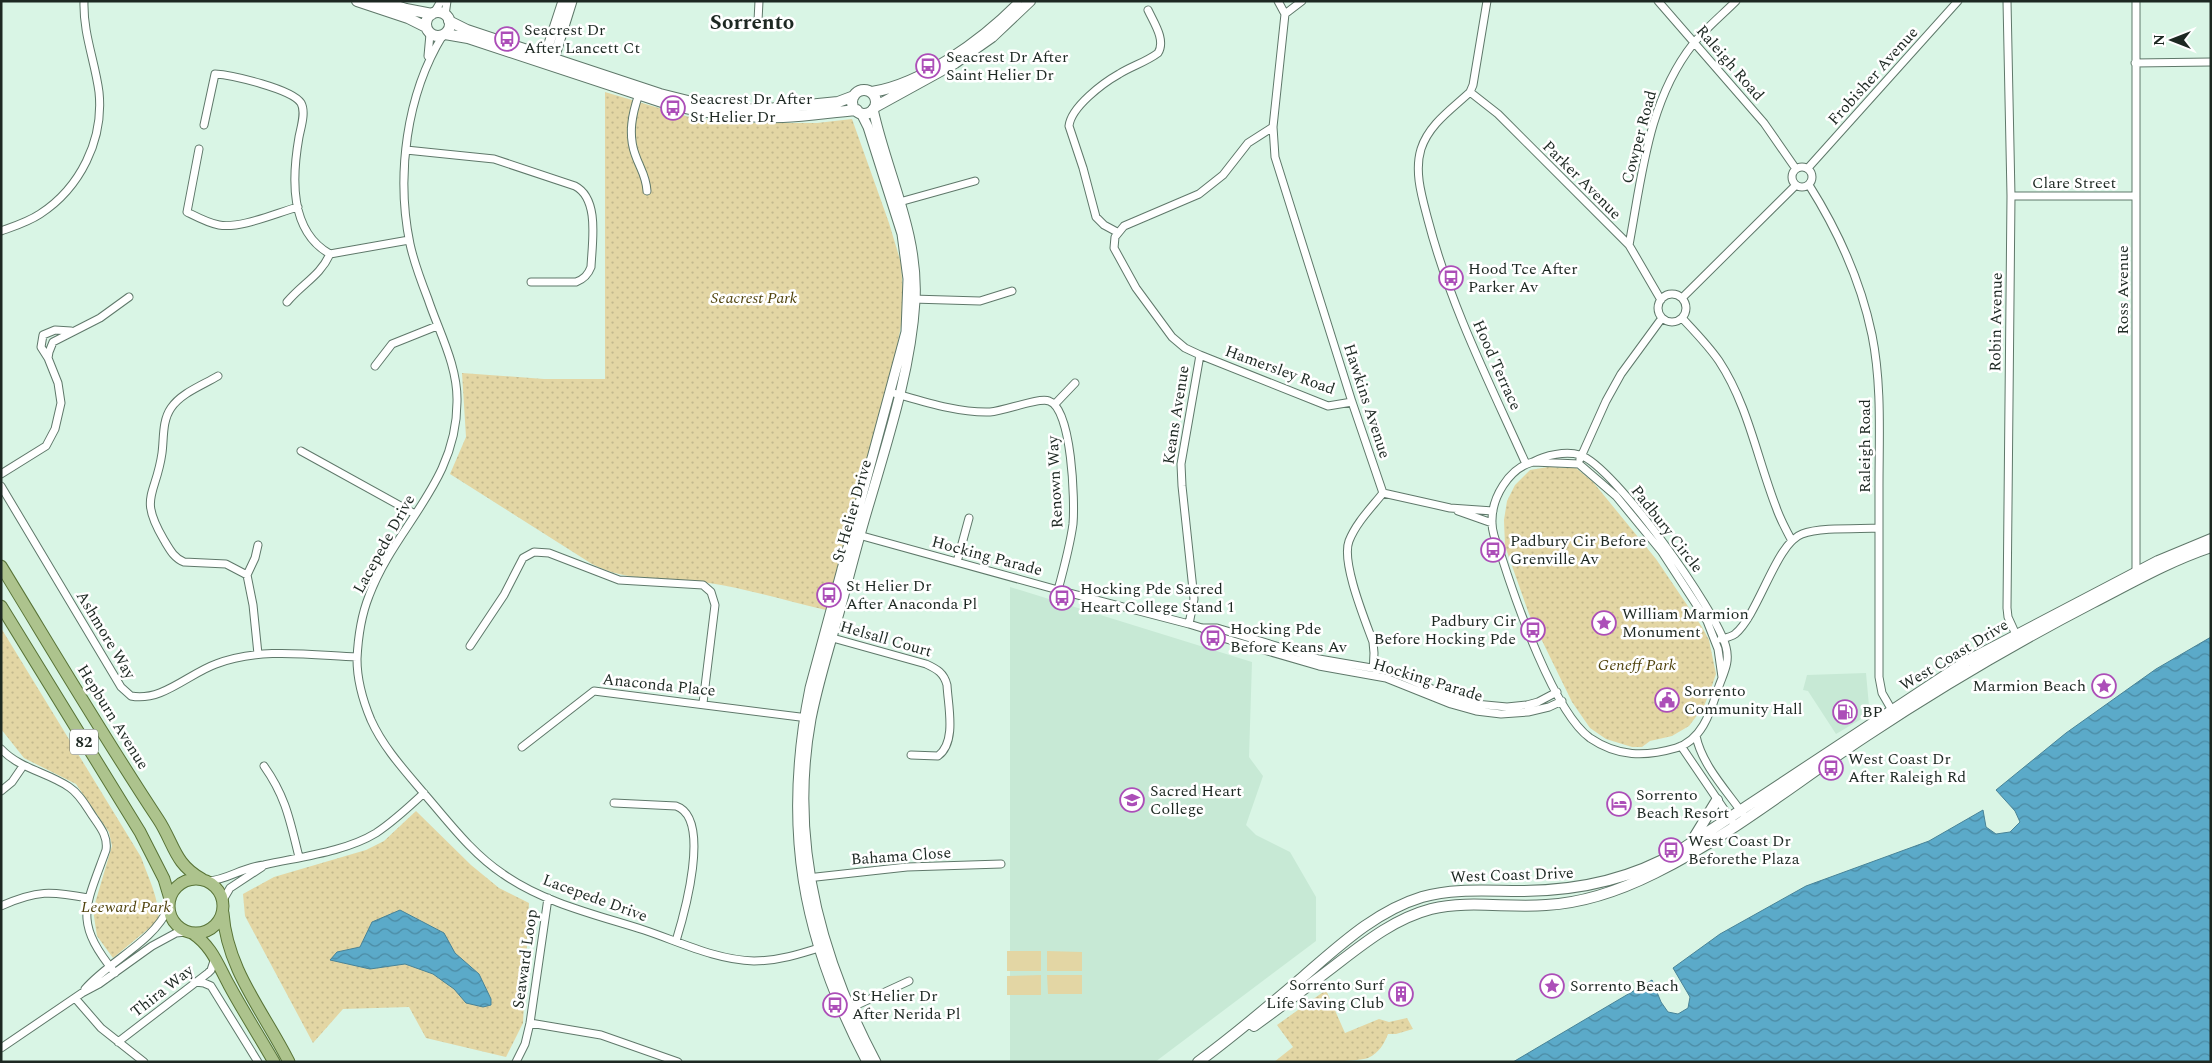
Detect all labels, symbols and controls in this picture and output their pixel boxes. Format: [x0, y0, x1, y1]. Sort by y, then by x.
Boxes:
district label: Sorrento [710, 7, 794, 39]
north arrow [2147, 15, 2197, 65]
place label: Seacrest Dr After Lancett Ct [524, 18, 641, 60]
street label: Raleigh Road [1690, 20, 1770, 106]
street label: Frobisher Avenue [1822, 21, 1924, 131]
bus stop icon: Seacrest Dr After Lancett Ct [494, 26, 520, 52]
text: N [2149, 34, 2170, 46]
place label: Seacrest Dr After Saint Helier Dr [946, 45, 1068, 87]
bus stop icon: Seacrest Dr After Saint Helier Dr [915, 53, 941, 79]
place label: Seacrest Dr After St Helier Dr [690, 87, 812, 129]
street label: Cowper Road [1615, 88, 1663, 186]
bus stop icon: Seacrest Dr After St Helier Dr [660, 95, 686, 121]
street label: Parker Avenue [1537, 135, 1627, 225]
street label: Clare Street [2032, 171, 2116, 195]
street label: Ross Avenue [2111, 245, 2135, 335]
place label: Hood Tce After Parker Av [1468, 257, 1578, 299]
bus stop icon: Hood Tce After Parker Av [1438, 265, 1464, 291]
street label: Robin Avenue [1983, 272, 2009, 372]
park label: Seacrest Park [711, 286, 798, 310]
street label: Hood Terrace [1466, 316, 1528, 414]
street label: Hamersley Road [1222, 339, 1339, 401]
street label: Hawkins Avenue [1337, 340, 1397, 462]
street label: Keans Avenue [1156, 364, 1196, 466]
street label: Raleigh Road [1853, 399, 1877, 493]
street label: Renown Way [1041, 434, 1069, 529]
street label: St Helier Drive [826, 457, 878, 565]
street label: Padbury Circle [1625, 480, 1709, 578]
street label: Lacepede Drive [347, 490, 421, 598]
place label: Padbury Cir Before Grenville Av [1510, 529, 1646, 571]
street label: Hocking Parade [929, 530, 1045, 582]
bus stop icon: Padbury Cir Before Grenville Av [1480, 537, 1506, 563]
place label: St Helier Dr After Anaconda Pl [846, 574, 977, 616]
place label: Hocking Pde Sacred Heart College Stand 1 [1080, 577, 1235, 619]
bus stop icon: St Helier Dr After Anaconda Pl [816, 582, 842, 608]
bus stop icon: Hocking Pde Sacred Heart College Stand 1 [1049, 585, 1075, 611]
street label: Ashmore Way [70, 586, 143, 685]
place label: William Marmion Monument [1622, 602, 1749, 644]
place label: Padbury Cir Before Hocking Pde [1374, 609, 1516, 651]
place icon: William Marmion Monument [1591, 610, 1617, 636]
street label: West Coast Drive [1895, 613, 2013, 697]
street label: Helsall Court [837, 614, 935, 664]
place label: Hocking Pde Before Keans Av [1230, 617, 1348, 659]
bus stop icon: Padbury Cir Before Hocking Pde [1520, 617, 1546, 643]
bus stop icon: Hocking Pde Before Keans Av [1200, 625, 1226, 651]
street label: Hocking Parade [1370, 652, 1486, 708]
park label: Geneff Park [1598, 653, 1677, 677]
street label: Hepburn Avenue [71, 660, 155, 774]
street label: Anaconda Place [601, 667, 717, 703]
place icon: Marmion Beach [2091, 673, 2117, 699]
place label: Marmion Beach [1973, 674, 2086, 698]
place label: Sorrento Community Hall [1684, 679, 1802, 721]
public building icon: Sorrento Community Hall [1654, 687, 1680, 713]
fuel station icon: BP [1832, 699, 1858, 725]
place label: BP [1862, 700, 1883, 724]
road number: 82 [70, 730, 98, 754]
place label: West Coast Dr After Raleigh Rd [1848, 747, 1966, 789]
bus stop icon: West Coast Dr After Raleigh Rd [1818, 755, 1844, 781]
place label: Sacred Heart College [1150, 779, 1242, 821]
place label: Sorrento Beach Resort [1636, 783, 1730, 825]
school or university icon: Sacred Heart College [1119, 787, 1145, 813]
hotel icon: Sorrento Beach Resort [1606, 791, 1632, 817]
place label: West Coast Dr Beforethe Plaza [1688, 829, 1800, 871]
bus stop icon: West Coast Dr Beforethe Plaza [1658, 837, 1684, 863]
street label: Bahama Close [850, 841, 952, 871]
street label: West Coast Drive [1450, 861, 1574, 889]
street label: Lacepede Drive [539, 868, 651, 928]
park label: Leeward Park [81, 895, 171, 919]
street label: Seaward Loop [506, 908, 544, 1010]
street label: Thira Way [125, 958, 200, 1023]
place label: Sorrento Surf Life Saving Club [1266, 973, 1386, 1015]
place icon: Sorrento Beach [1539, 973, 1565, 999]
place label: Sorrento Beach [1570, 974, 1679, 998]
building icon: Sorrento Surf Life Saving Club [1388, 981, 1414, 1007]
place label: St Helier Dr After Nerida Pl [852, 984, 960, 1026]
bus stop icon: St Helier Dr After Nerida Pl [822, 992, 848, 1018]

